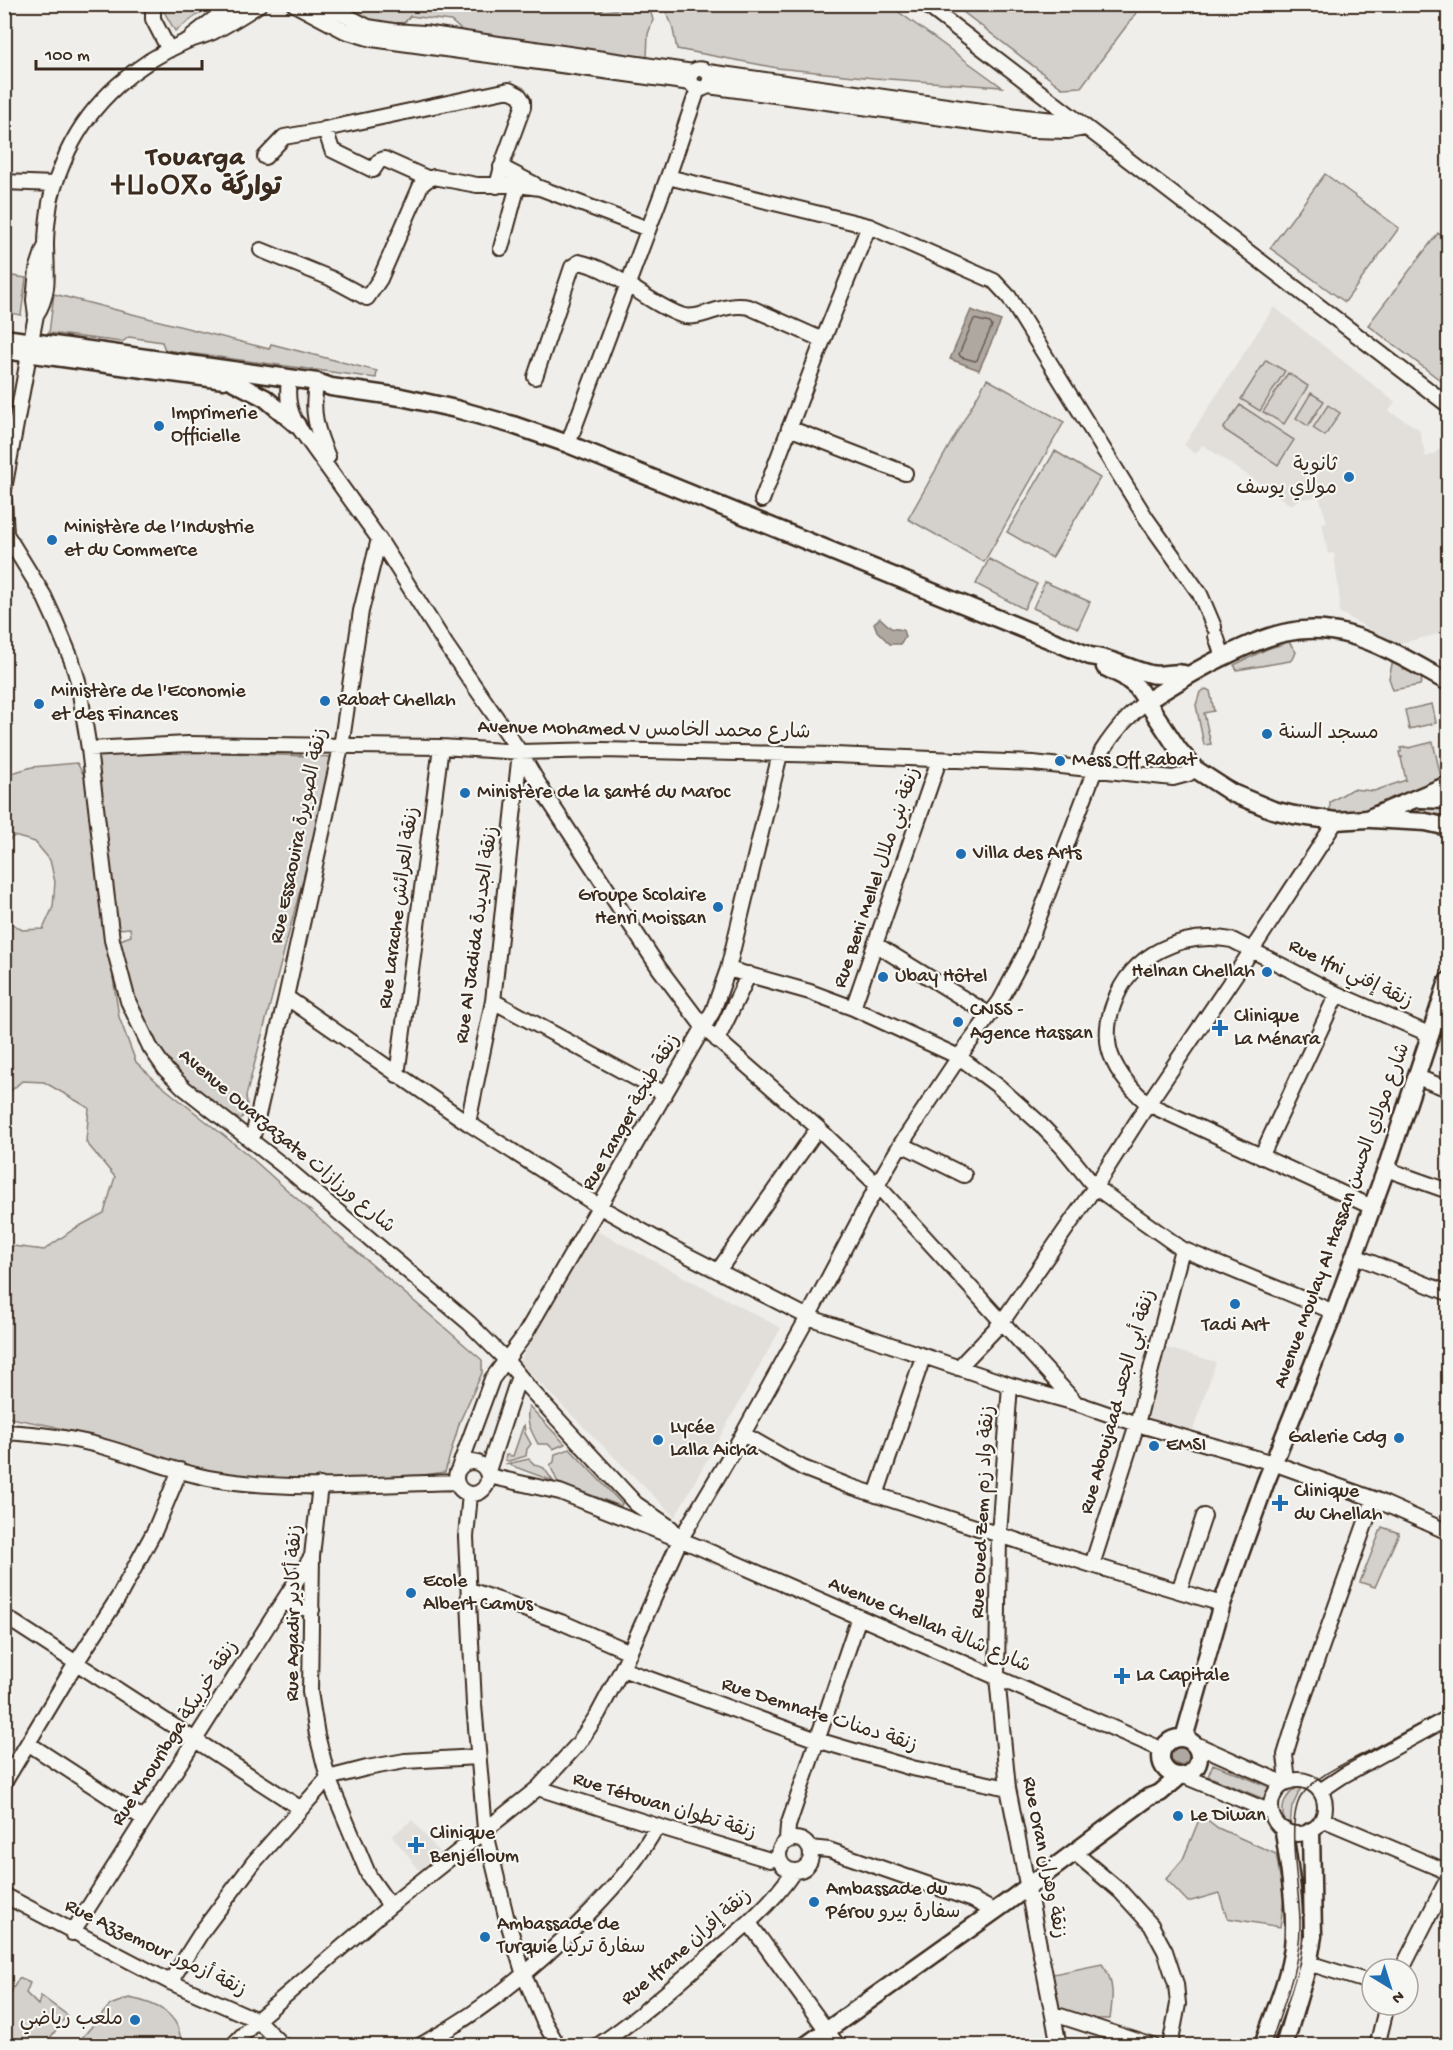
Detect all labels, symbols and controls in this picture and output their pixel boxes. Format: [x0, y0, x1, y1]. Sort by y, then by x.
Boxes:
scale bar [36, 33, 202, 71]
text: 100 m [44, 46, 90, 67]
district label: Touarga ⵜⵡⴰⵔⴳⴰ توارگة [111, 144, 283, 205]
place label: Imprimerie Officielle [171, 403, 258, 449]
marker: Imprimerie Officielle [152, 419, 166, 433]
place label: ثانوية مولاي يوسف [1236, 454, 1338, 501]
marker: ثانوية مولاي يوسف [1342, 470, 1356, 484]
place label: Ministère de l’Industrie et du Commerce [64, 517, 255, 563]
marker: Ministère de l’Industrie et du Commerce [45, 533, 59, 547]
place label: Ministère de l'Economie et des Finances [51, 681, 246, 727]
place label: Rabat Chellah [337, 690, 456, 713]
marker: Rabat Chellah [318, 694, 332, 708]
marker: Ministère de l'Economie et des Finances [32, 697, 46, 711]
street label: Avenue Mohamed V شارع محمد الخامس [477, 716, 811, 745]
place label: مسجد السنة [1279, 722, 1379, 746]
street label: Rue Essaouira زنقة الصويرة [265, 726, 334, 946]
marker: مسجد السنة [1260, 727, 1274, 741]
place label: Mess Off Rabat [1072, 750, 1198, 773]
marker: Mess Off Rabat [1053, 754, 1067, 768]
street label: Rue Beni Mellel زنقة بني ملال [828, 764, 929, 992]
place label: Ministère de la santé du Maroc [477, 782, 732, 805]
marker: Ministère de la santé du Maroc [458, 786, 472, 800]
street label: Rue Larache زنقة العرائش [373, 805, 426, 1010]
street label: Rue Al Jadida زنقة الجديدة [450, 825, 505, 1045]
place label: Villa des Arts [972, 843, 1082, 866]
marker: Villa des Arts [954, 847, 968, 861]
place label: Groupe Scolaire Henri Moissan [578, 885, 707, 931]
marker: Groupe Scolaire Henri Moissan [711, 900, 725, 914]
street label: Rue Ifni زنقة إفني [1283, 934, 1416, 1018]
place label: Helnan Chellah [1131, 961, 1255, 984]
marker: Helnan Chellah [1260, 965, 1274, 979]
place label: Ubay Hôtel [895, 966, 987, 989]
marker: Ubay Hôtel [876, 970, 890, 984]
place label: CNSS - Agence Hassan [970, 1000, 1093, 1046]
place label: Clinique La Ménara [1234, 1006, 1321, 1052]
marker: CNSS - Agence Hassan [951, 1015, 965, 1029]
marker: Clinique La Ménara [1211, 1019, 1229, 1037]
street label: Rue Tanger زنقة طنجة [577, 1030, 686, 1195]
street label: Avenue Moulay Al Hassan شارع مولاي الحسن [1269, 1040, 1416, 1392]
street label: Avenue Ouarzazate شارع ورزازات [173, 1044, 399, 1239]
street label: Rue Aboujaad زنقة أبي الجعد [1073, 1286, 1165, 1518]
marker: Tadi Art [1228, 1297, 1242, 1311]
place label: Tadi Art [1201, 1315, 1270, 1338]
street label: Rue Oued Zem زنقة واد زم [966, 1405, 1001, 1619]
place label: Lycée Lalla Aicha [670, 1417, 759, 1463]
place label: Galerie Cdg [1288, 1427, 1387, 1450]
marker: Galerie Cdg [1392, 1431, 1406, 1445]
marker: Lycée Lalla Aicha [651, 1433, 665, 1447]
place label: EMSI [1166, 1435, 1206, 1458]
marker: EMSI [1147, 1439, 1161, 1453]
place label: Clinique du Chellah [1294, 1481, 1383, 1527]
marker: Clinique du Chellah [1271, 1494, 1289, 1512]
street label: Rue Agadir زنقة أكادير [279, 1524, 308, 1702]
place label: Ecole Albert Camus [423, 1571, 534, 1617]
street label: Avenue Chellah شارع شالة [824, 1572, 1034, 1679]
marker: Ecole Albert Camus [404, 1586, 418, 1600]
street label: Rue Khouribga زنقة خريبكة [107, 1637, 245, 1831]
place label: La Capitale [1136, 1665, 1230, 1688]
marker: La Capitale [1113, 1667, 1131, 1685]
street label: Rue Demnate زنقة دمنات [718, 1673, 920, 1759]
street label: Rue Tétouan زنقة تطوان [570, 1767, 759, 1846]
street label: Rue Oran زنقة وهران [1016, 1775, 1071, 1941]
place label: Le Diwan [1190, 1805, 1266, 1828]
marker: Le Diwan [1171, 1809, 1185, 1823]
place label: Clinique Benjelloum [429, 1823, 519, 1869]
marker: Clinique Benjelloum [407, 1836, 425, 1854]
place label: Ambassade du Pérou سفارة بيرو [825, 1879, 960, 1925]
street label: Rue Ifrane زنقة إفران [616, 1884, 757, 2011]
street label: Rue Azzemour زنقة أزمور [61, 1892, 251, 2003]
marker: Ambassade du Pérou سفارة بيرو [807, 1895, 821, 1909]
place label: Ambassade de Turquie سفارة تركيا [496, 1914, 645, 1960]
marker: Ambassade de Turquie سفارة تركيا [478, 1930, 492, 1944]
north arrow [1360, 1957, 1420, 2017]
text: N [1387, 1985, 1407, 2007]
place label: ملعب رياضي [20, 2008, 123, 2035]
marker: ملعب رياضي [128, 2013, 142, 2027]

